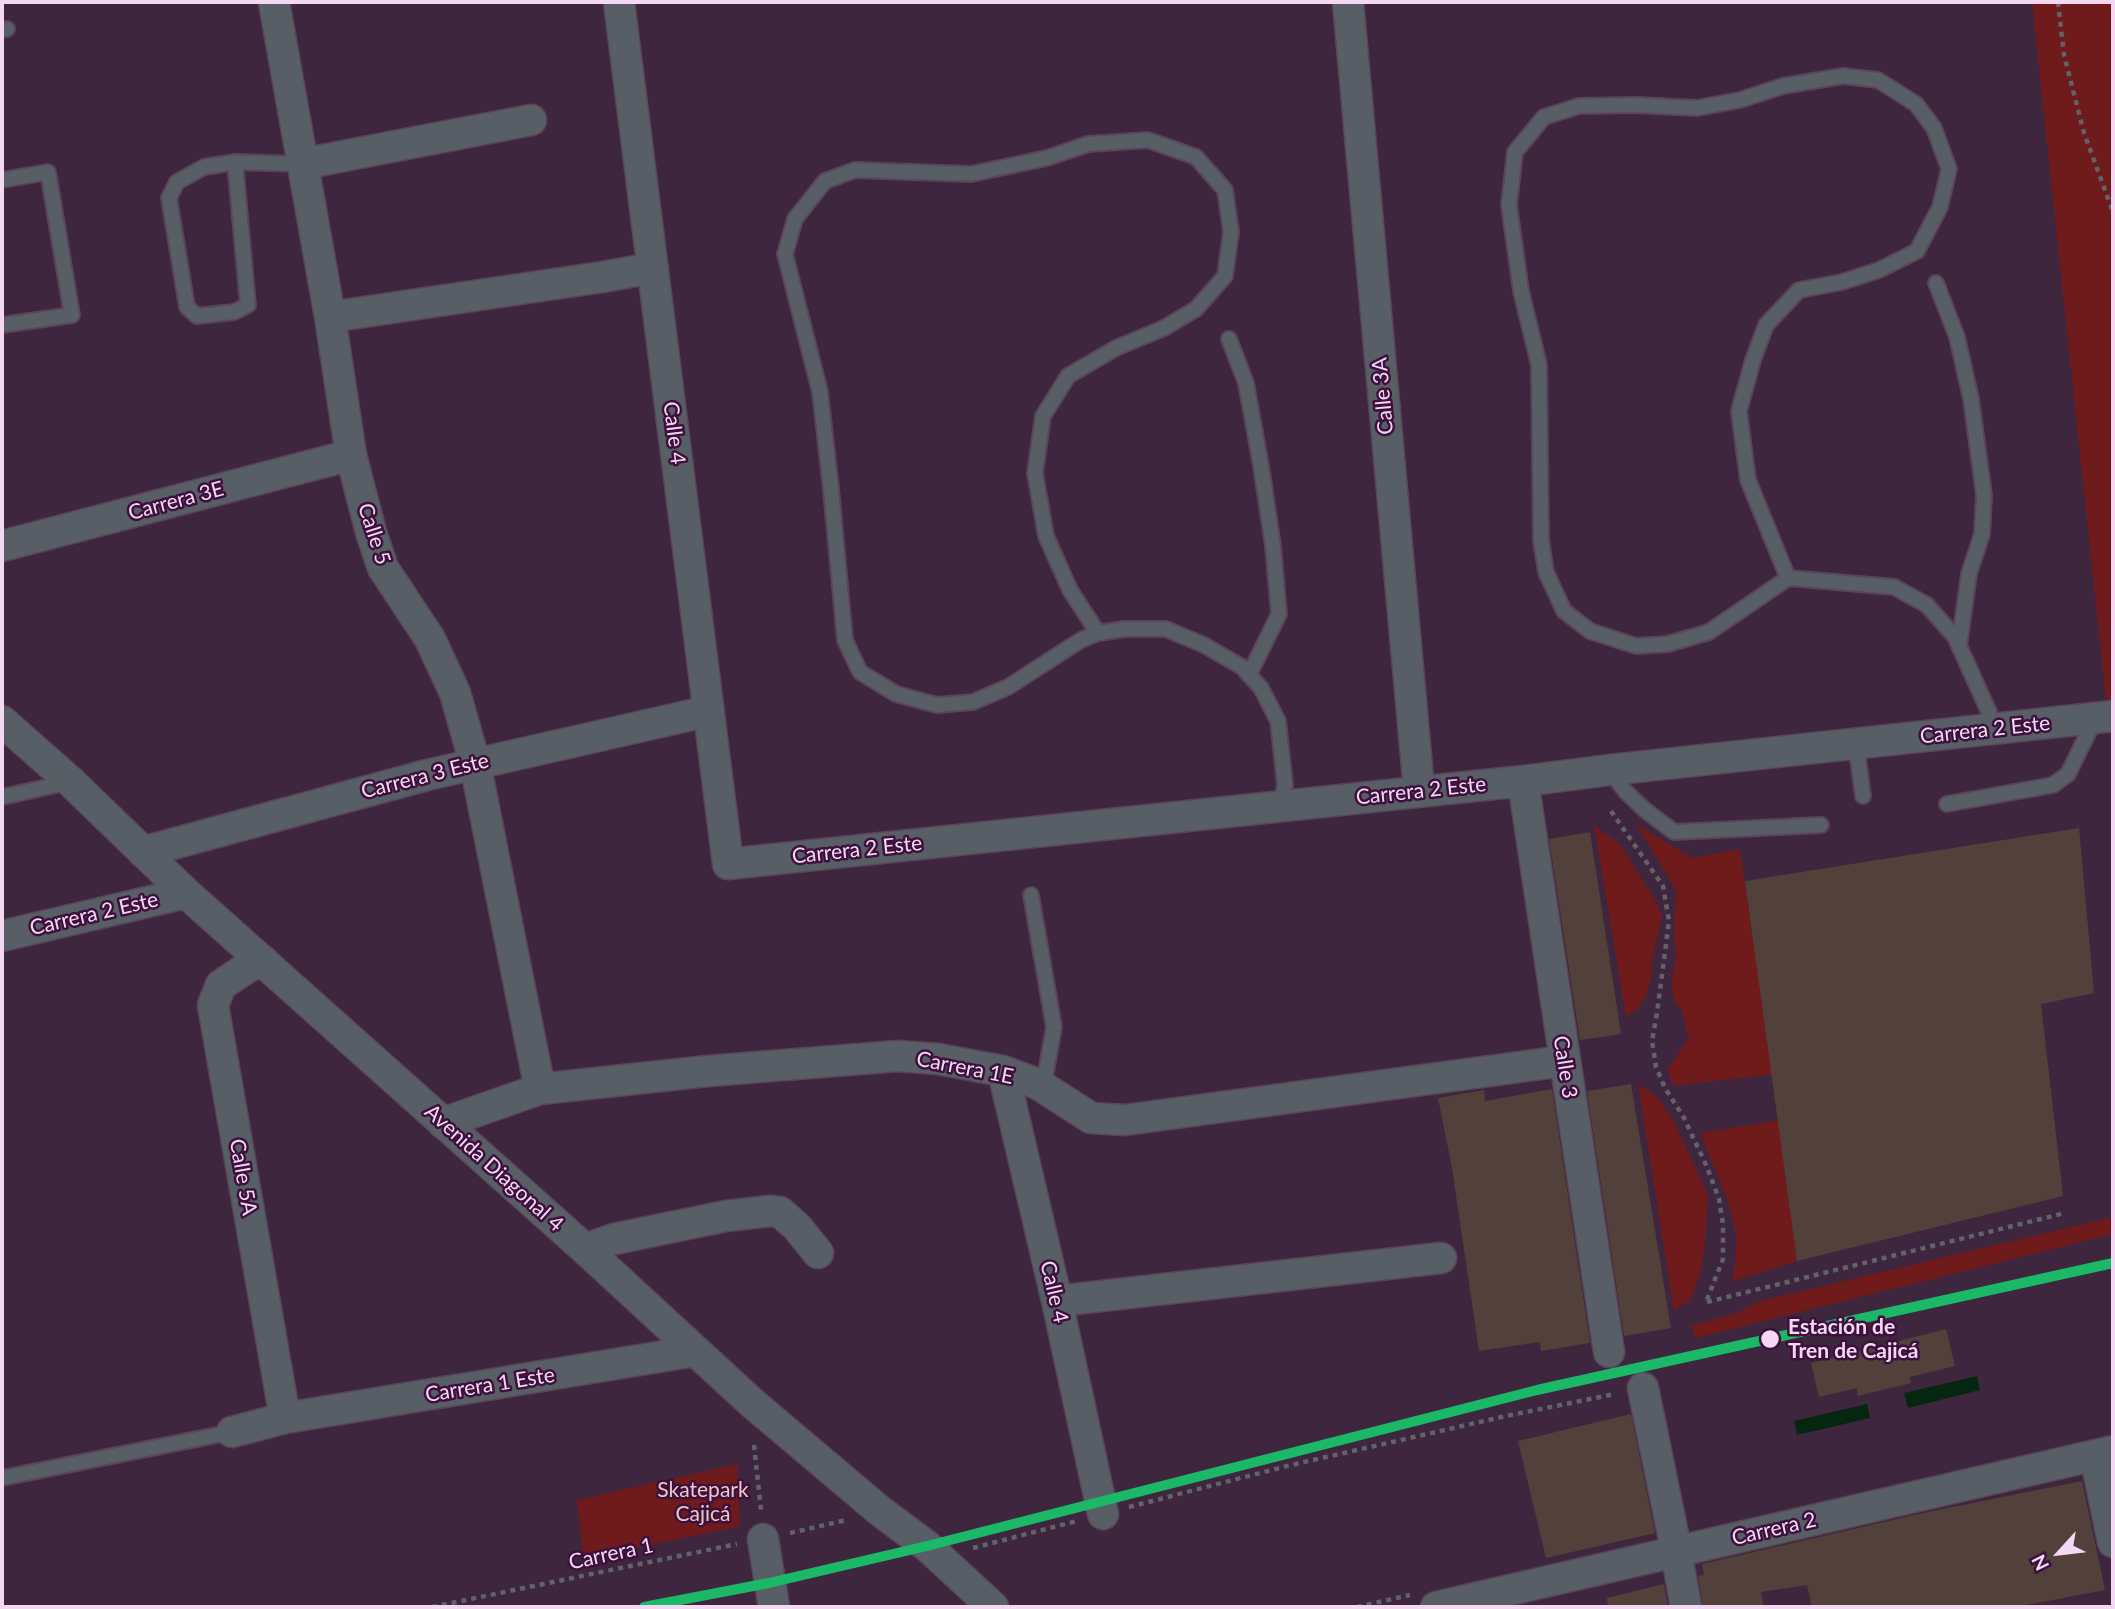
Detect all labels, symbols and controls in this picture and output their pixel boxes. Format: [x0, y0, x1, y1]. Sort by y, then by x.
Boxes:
street label: Calle 3A [1367, 356, 1399, 436]
street label: Calle 4 [658, 400, 690, 466]
street label: Carrera 3E [125, 476, 227, 526]
street label: Calle 5 [352, 500, 396, 568]
street label: Carrera 2 Este [1919, 711, 2051, 749]
street label: Carrera 3 Este [358, 748, 492, 804]
street label: Carrera 2 Este [1355, 772, 1487, 810]
street label: Carrera 2 Este [791, 831, 923, 869]
street label: Carrera 2 Este [27, 887, 161, 941]
street label: Calle 3 [1548, 1034, 1582, 1100]
street label: Carrera 1E [914, 1046, 1016, 1090]
street label: Avenida Diagonal 4 [419, 1099, 569, 1237]
street label: Calle 5A [224, 1137, 262, 1217]
street label: Calle 4 [1035, 1258, 1073, 1326]
place label: Estación de Tren de Cajicá [1788, 1314, 1918, 1364]
marker: Estación de Tren de Cajicá [1759, 1328, 1781, 1350]
street label: Carrera 1 Este [423, 1362, 557, 1408]
park label: Skatepark Cajicá [657, 1477, 749, 1527]
street label: Carrera 2 [1729, 1507, 1819, 1551]
north arrow [2024, 1518, 2094, 1588]
street label: Carrera 1 [566, 1533, 656, 1575]
text: N [2026, 1551, 2053, 1575]

